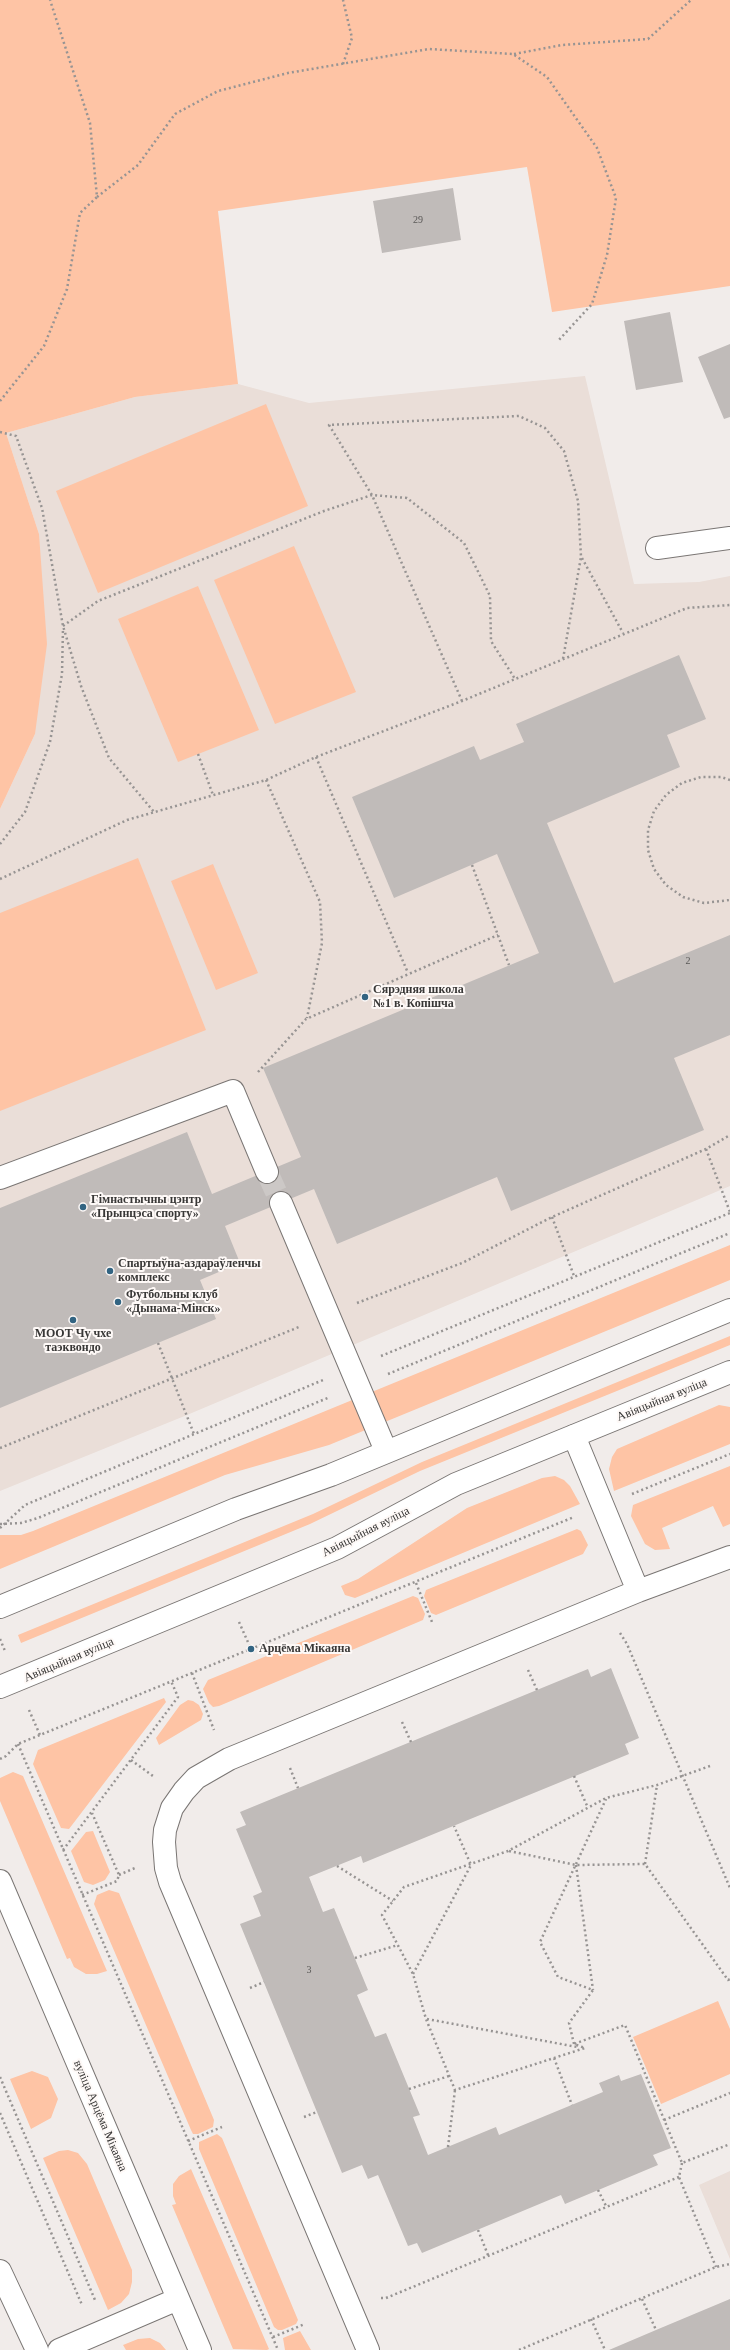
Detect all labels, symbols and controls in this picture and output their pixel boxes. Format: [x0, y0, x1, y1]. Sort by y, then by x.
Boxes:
house number: 29 [413, 214, 423, 226]
house number: 2 [686, 955, 690, 967]
place label: Сярэдняя школа №1 в. Копішча [373, 983, 464, 1011]
marker: Сярэдняя школа №1 в. Копішча [360, 992, 370, 1002]
place label: Гімнастычны цэнтр «Прынцэса спорту» [91, 1193, 201, 1221]
marker: Гімнастычны цэнтр «Прынцэса спорту» [78, 1202, 88, 1212]
place label: Спартыўна-аздараўленчы комплекс [118, 1257, 261, 1285]
marker: Спартыўна-аздараўленчы комплекс [105, 1266, 115, 1276]
place label: Футбольны клуб «Дынама-Мінск» [126, 1288, 220, 1316]
marker: Футбольны клуб «Дынама-Мінск» [113, 1297, 123, 1307]
marker: МООТ Чу чхе таэквондо [68, 1315, 78, 1325]
place label: МООТ Чу чхе таэквондо [35, 1327, 111, 1355]
street label: Авіяцыйная вуліца [615, 1375, 709, 1425]
street label: Авіяцыйная вуліца [320, 1504, 412, 1560]
street label: Авіяцыйная вуліца [22, 1635, 116, 1685]
place label: Арцёма Мікаяна [259, 1642, 350, 1656]
marker: Арцёма Мікаяна [246, 1644, 256, 1654]
house number: 3 [306, 1964, 312, 1976]
street label: вуліца Арцёма Мікаяна [70, 2058, 130, 2174]

